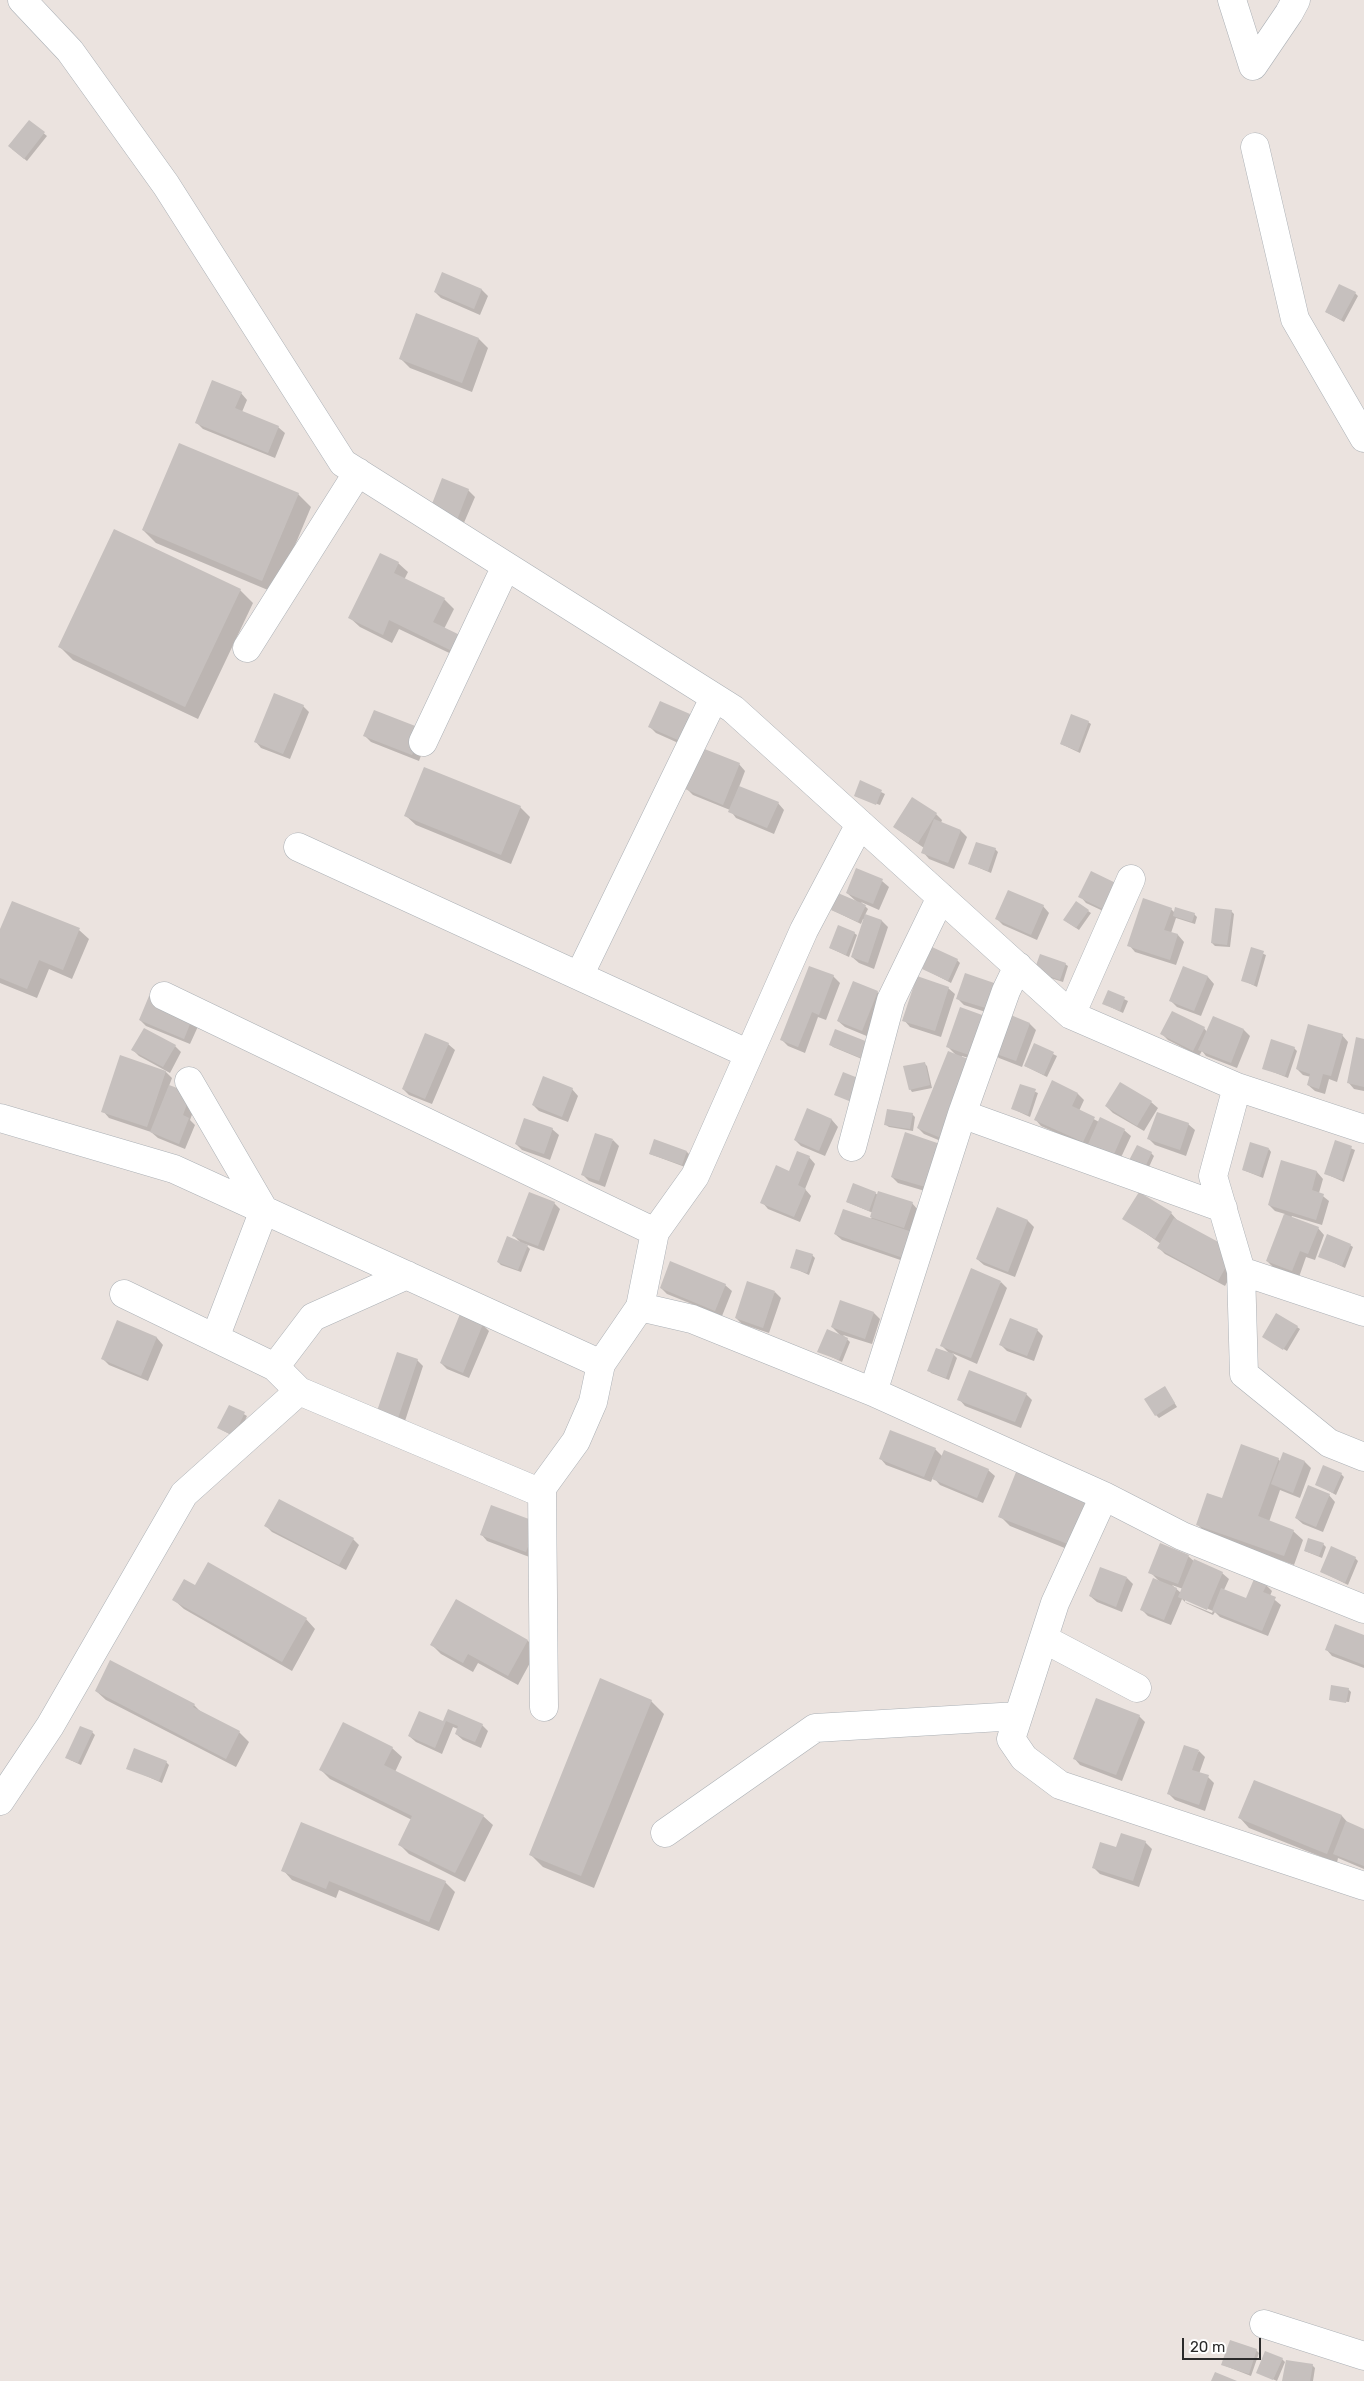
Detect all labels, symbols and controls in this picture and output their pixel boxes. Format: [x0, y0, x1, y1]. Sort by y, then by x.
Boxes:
scale bar [1184, 2328, 1263, 2360]
text: 20 m [1190, 2338, 1225, 2356]

